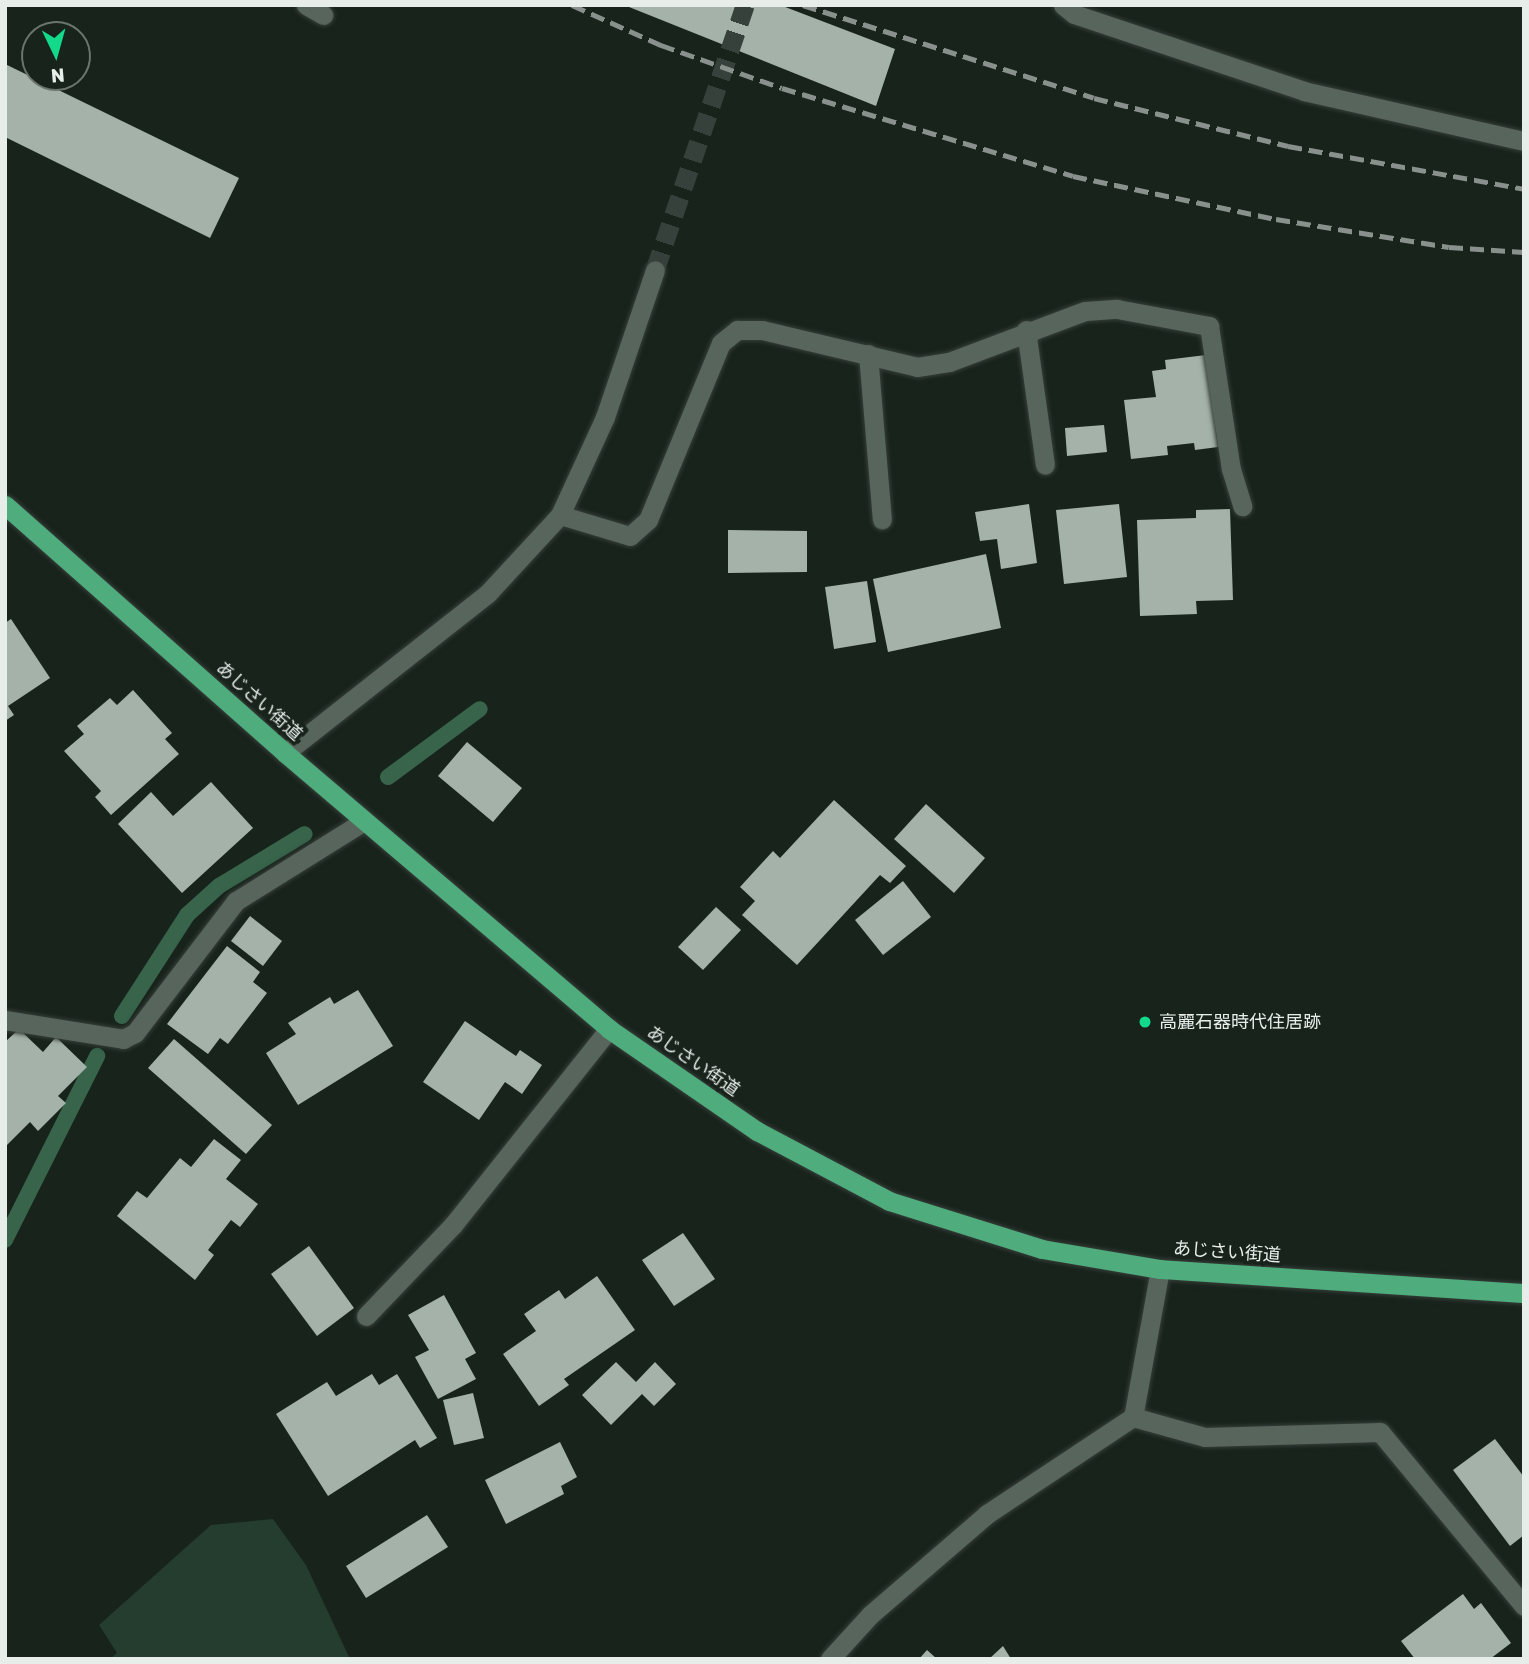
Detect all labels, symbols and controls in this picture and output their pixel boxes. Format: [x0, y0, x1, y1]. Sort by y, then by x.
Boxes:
north arrow [21, 21, 91, 91]
text: N [50, 63, 66, 87]
street label: あじさい街道 [212, 657, 306, 745]
place label: 高麗石器時代住居跡 [1159, 1011, 1321, 1033]
marker: 高麗石器時代住居跡 [1137, 1014, 1153, 1030]
street label: あじさい街道 [643, 1021, 743, 1101]
street label: あじさい街道 [1172, 1237, 1282, 1267]

